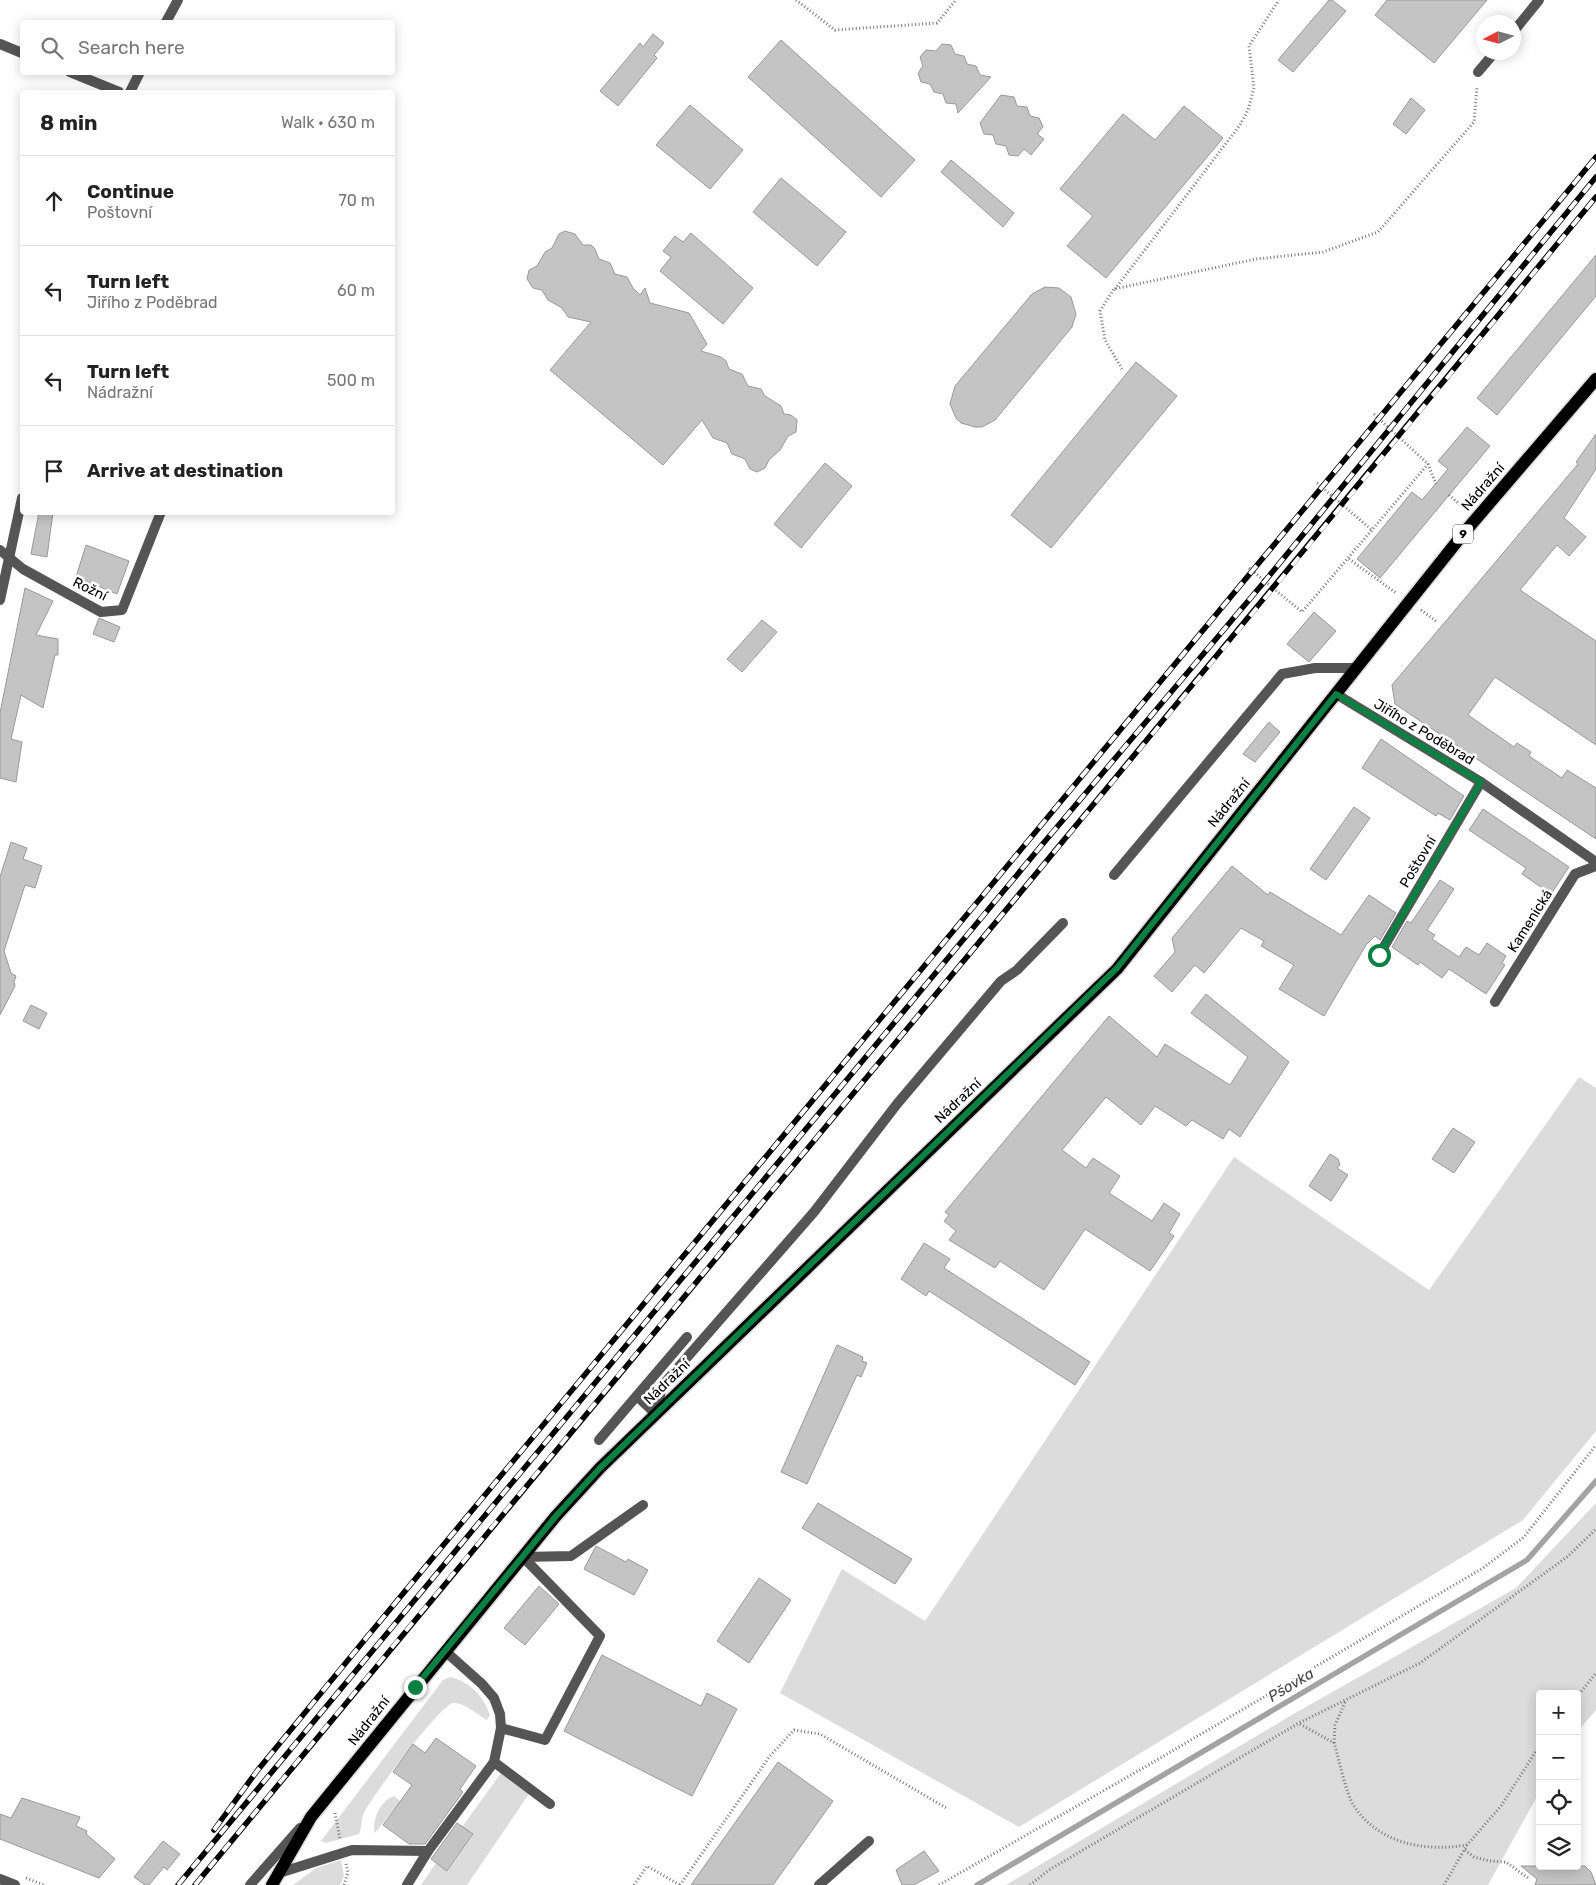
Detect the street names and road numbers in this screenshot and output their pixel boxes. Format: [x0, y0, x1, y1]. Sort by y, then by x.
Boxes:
street label: Nádražní [1458, 459, 1509, 514]
road number: 9 [1453, 524, 1473, 544]
street label: Rožní [70, 573, 110, 605]
street label: Jiřího z Poděbrad [1371, 695, 1477, 769]
street label: Nádražní [1204, 775, 1254, 831]
street label: Poštovní [1396, 833, 1440, 891]
street label: Kamenická [1504, 886, 1556, 956]
street label: Nádražní [931, 1075, 985, 1127]
street label: Nádražní [640, 1355, 694, 1408]
street label: Nádražní [345, 1693, 394, 1749]

